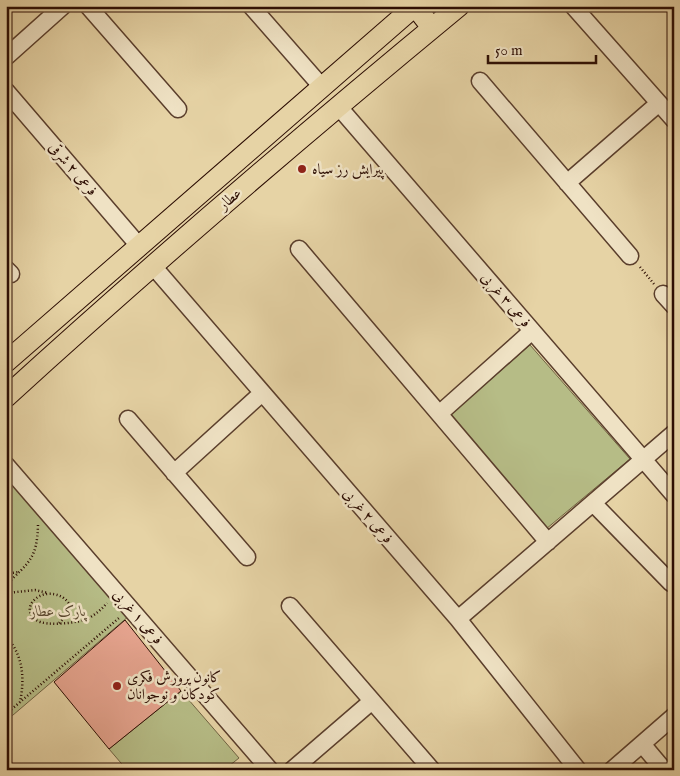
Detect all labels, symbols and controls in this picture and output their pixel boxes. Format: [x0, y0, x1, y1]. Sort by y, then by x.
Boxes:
scale bar [488, 32, 595, 64]
text: 50 m [495, 41, 523, 60]
street label: فرعی ۲ شرقی [44, 138, 102, 200]
place label: پیرایش رز سیاه [312, 160, 385, 180]
marker: پیرایش رز سیاه [296, 163, 308, 175]
street label: عطار [213, 184, 246, 216]
street label: فرعی ۳ غربی [476, 268, 535, 332]
street label: فرعی ۲ غربی [338, 484, 397, 548]
street label: فرعی ۱ غربی [108, 585, 167, 649]
park label: پارک عطار [29, 602, 87, 622]
place label: کانون پرورش فکری کودکان و نوجوانان [127, 668, 222, 704]
marker: کانون پرورش فکری کودکان و نوجوانان [111, 680, 123, 692]

